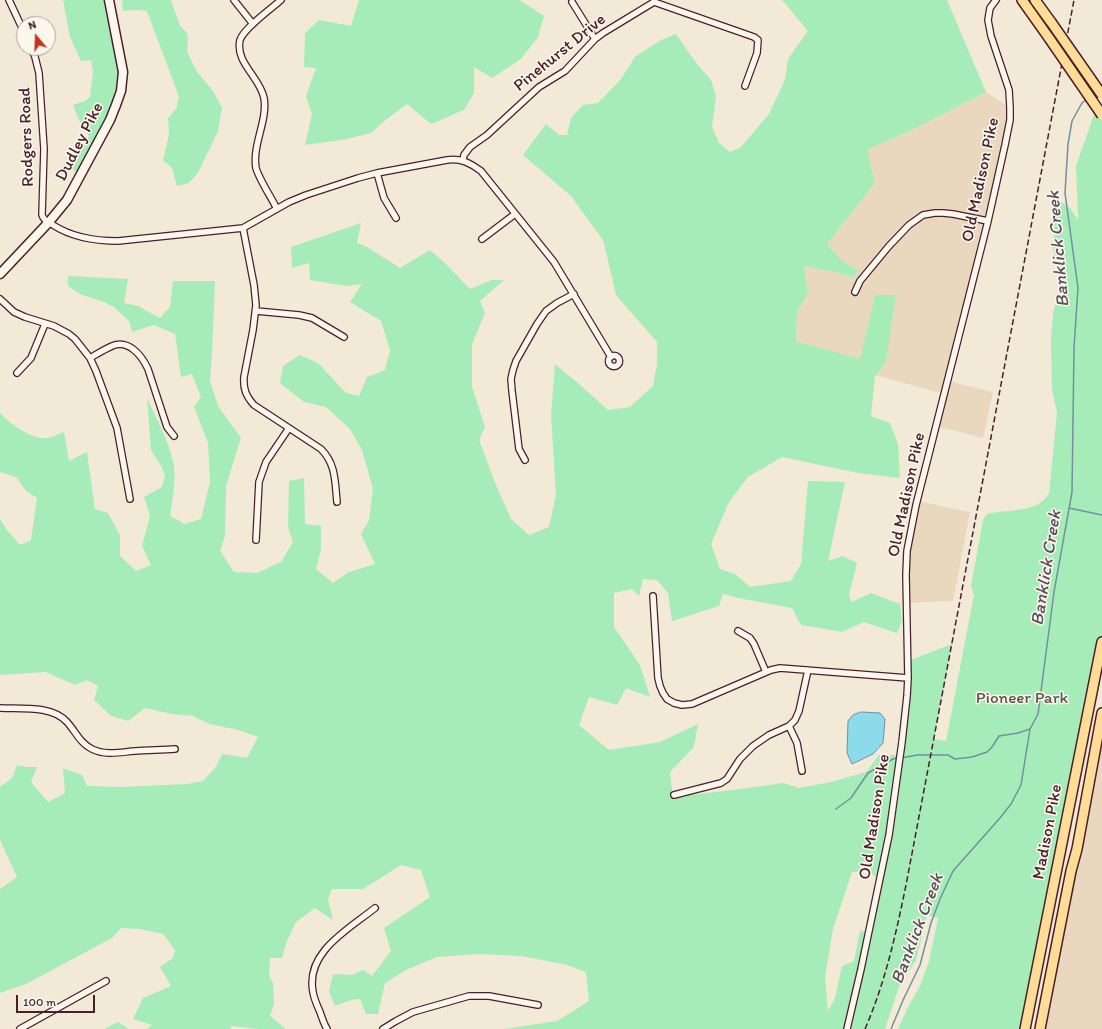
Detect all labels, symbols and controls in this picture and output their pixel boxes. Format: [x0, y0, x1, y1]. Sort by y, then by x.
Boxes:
street label: Pinehurst Drive [510, 10, 610, 96]
north arrow [16, 16, 56, 56]
text: N [27, 18, 38, 32]
street label: Rodgers Road [15, 87, 39, 187]
street label: Dudley Pike [51, 99, 109, 185]
street label: Old Madison Pike [958, 116, 1004, 244]
water label: Banklick Creek [1043, 190, 1075, 308]
street label: Old Madison Pike [884, 431, 930, 559]
water label: Banklick Creek [1027, 509, 1067, 627]
park label: Pioneer Park [976, 689, 1068, 709]
street label: Old Madison Pike [855, 753, 895, 881]
street label: Madison Pike [1029, 783, 1067, 881]
water label: Banklick Creek [887, 871, 949, 987]
scale bar [18, 987, 97, 1013]
text: 100 m [23, 995, 56, 1009]

